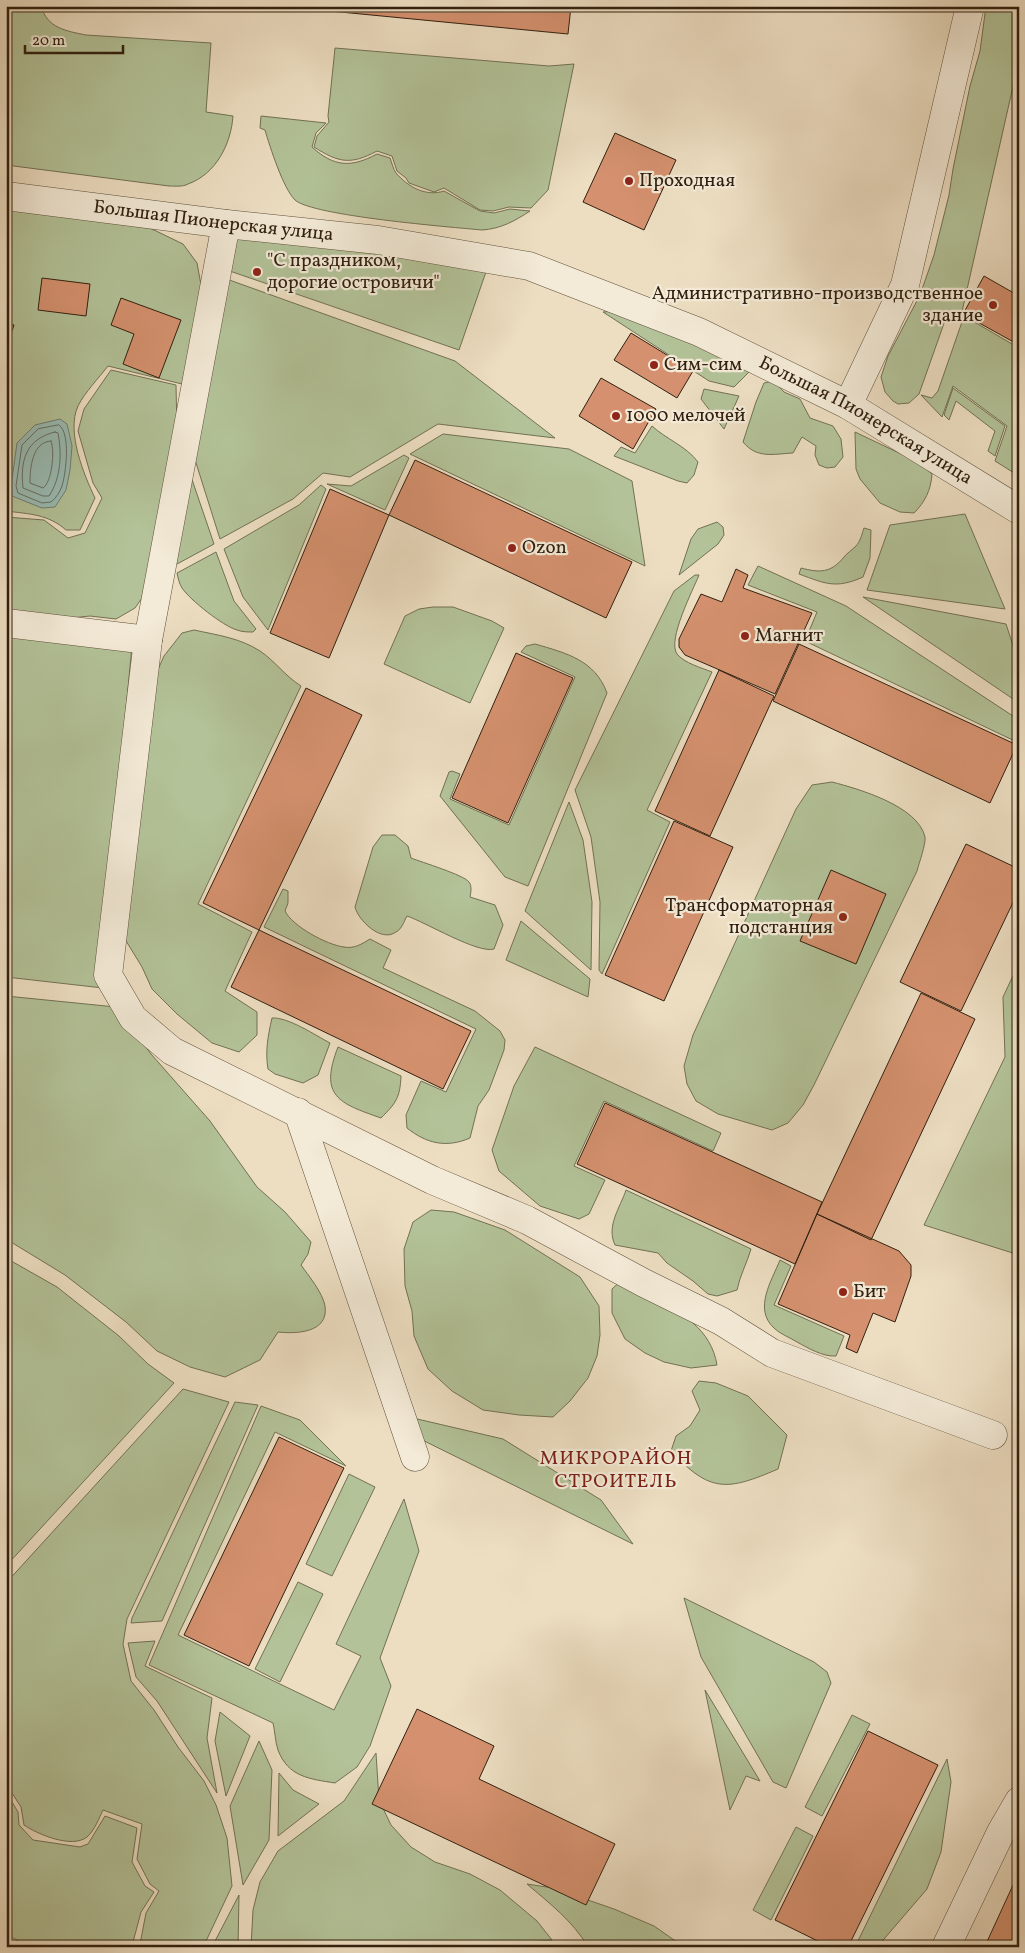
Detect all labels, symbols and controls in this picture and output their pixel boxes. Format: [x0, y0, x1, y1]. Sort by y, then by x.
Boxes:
scale bar [25, 22, 122, 54]
text: 20 m [32, 31, 65, 52]
place label: Проходная [639, 168, 735, 194]
marker: Проходная [623, 175, 635, 187]
street label: Большая Пионерская улица [92, 194, 335, 248]
place label: "С праздником, дорогие островичи" [267, 248, 440, 296]
marker: "С праздником, дорогие островичи" [251, 266, 263, 278]
place label: Административно-производственное здание [652, 281, 983, 329]
marker: Административно-производственное здание [987, 299, 999, 311]
street label: Большая Пионерская улица [754, 350, 977, 491]
place label: Сим-сим [664, 352, 742, 378]
marker: Сим-сим [648, 359, 660, 371]
place label: 1000 мелочей [626, 403, 745, 429]
marker: 1000 мелочей [610, 410, 622, 422]
place label: Ozon [522, 535, 567, 561]
marker: Ozon [506, 542, 518, 554]
place label: Магнит [755, 623, 823, 649]
marker: Магнит [739, 630, 751, 642]
place label: Трансформаторная подстанция [665, 893, 833, 941]
marker: Трансформаторная подстанция [837, 911, 849, 923]
place label: Бит [853, 1279, 886, 1305]
marker: Бит [837, 1286, 849, 1298]
district label: МИКРОРАЙОН СТРОИТЕЛЬ [540, 1445, 692, 1496]

